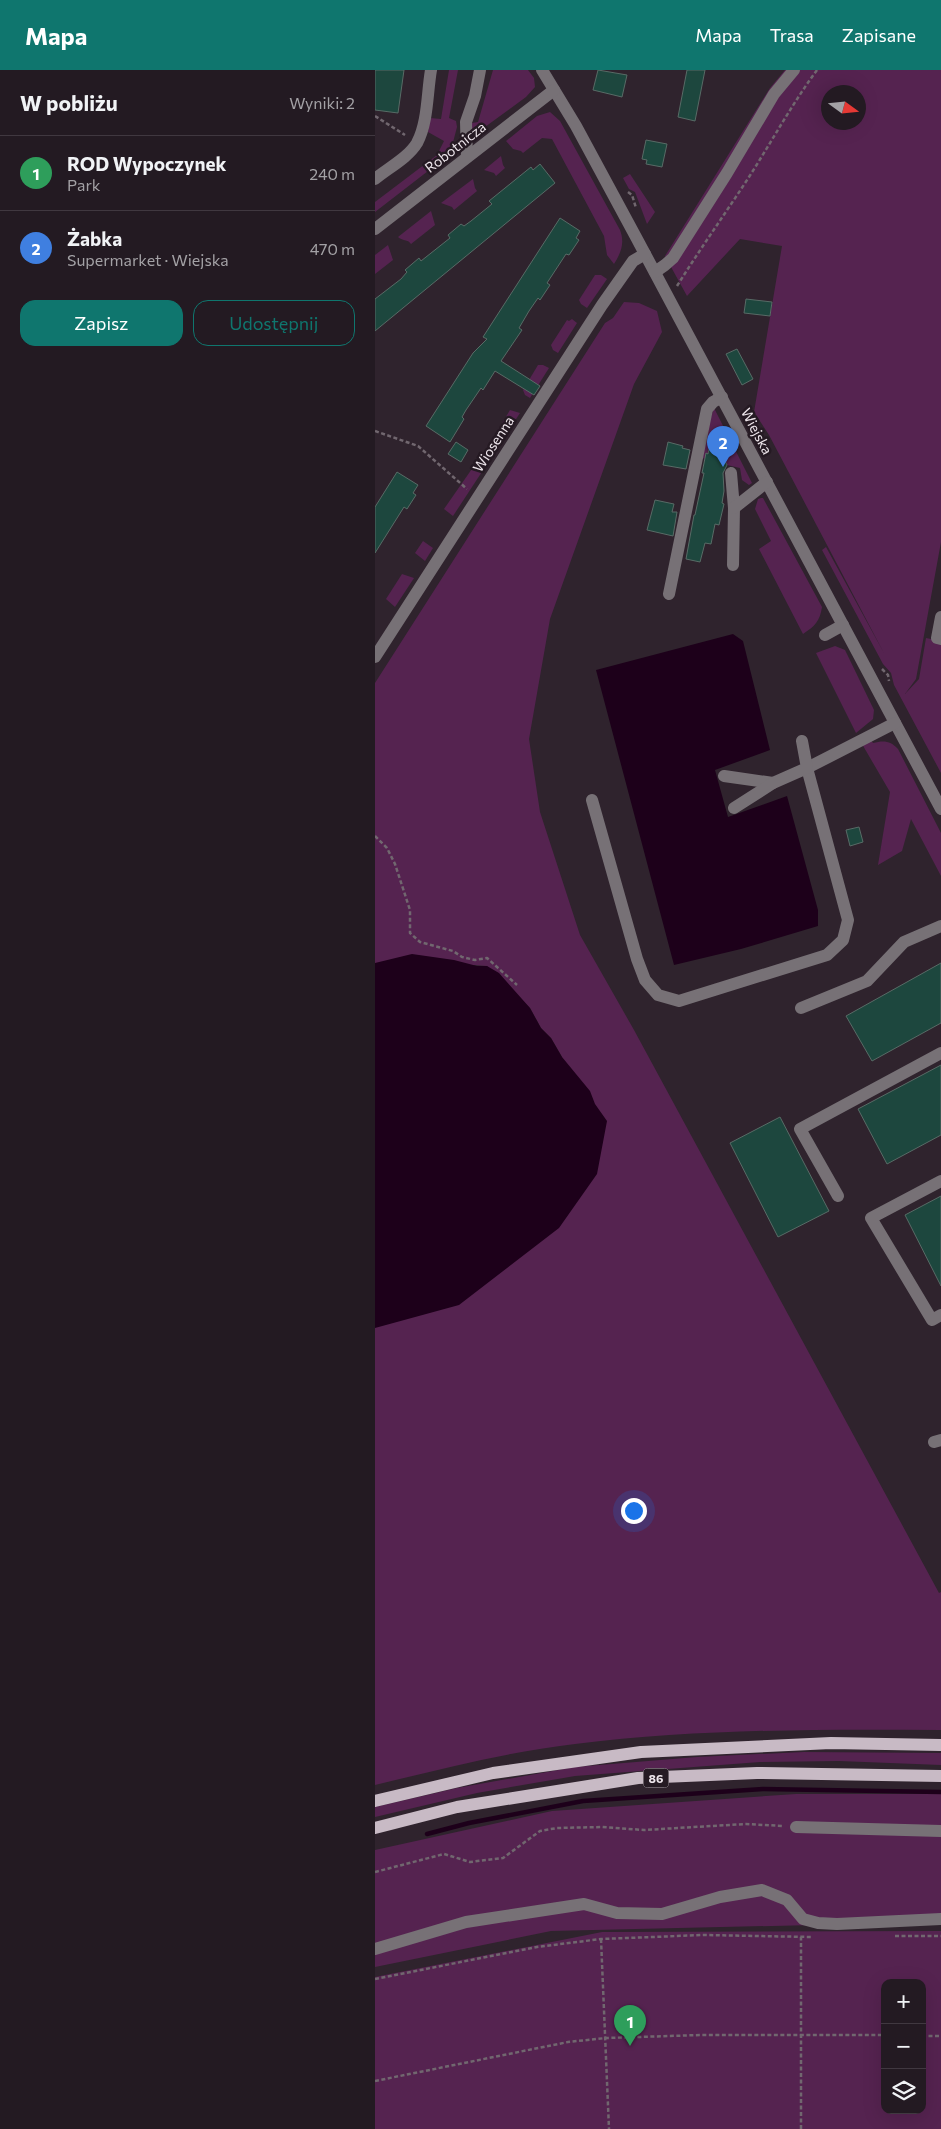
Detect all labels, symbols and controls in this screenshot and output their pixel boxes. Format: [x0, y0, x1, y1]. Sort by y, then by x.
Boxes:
text: Mapa [25, 21, 87, 50]
text: Mapa [695, 24, 742, 46]
text: Trasa [770, 24, 814, 46]
text: Zapisane [842, 24, 916, 46]
north arrow [821, 85, 866, 130]
text: W pobliżu [20, 90, 118, 115]
text: Wyniki: 2 [289, 93, 355, 112]
street label: Robotnicza [421, 118, 489, 176]
text: ROD Wypoczynek [67, 152, 226, 175]
text: 1 [32, 164, 40, 183]
text: 240 m [309, 164, 355, 183]
text: Park [67, 175, 100, 194]
text: Żabka [67, 227, 122, 250]
text: 2 [31, 239, 41, 258]
text: 470 m [310, 239, 355, 258]
text: Supermarket · Wiejska [67, 250, 229, 269]
button: Zapisz [20, 300, 183, 346]
button: Udostępnij [193, 300, 355, 346]
street label: Wiejska [738, 405, 776, 457]
street label: Wiosenna [469, 413, 517, 475]
pin: 2 [707, 426, 739, 467]
your location [621, 1498, 647, 1524]
road number: 86 [643, 1769, 669, 1788]
map controls [881, 1979, 926, 2114]
button: + [881, 1979, 926, 2024]
pin: 1 [614, 2005, 646, 2046]
button: − [881, 2024, 926, 2069]
button: layers [881, 2069, 926, 2114]

